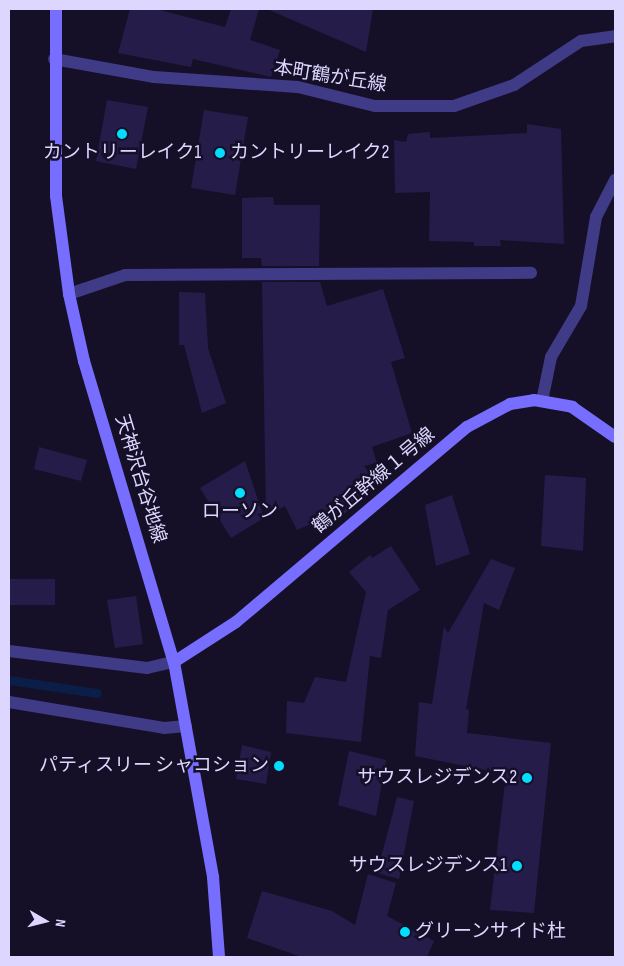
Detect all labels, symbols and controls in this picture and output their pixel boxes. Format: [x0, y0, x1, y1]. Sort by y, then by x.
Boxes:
street label: 本町鶴が丘線 [272, 57, 388, 97]
marker: カントリーレイク1 [116, 128, 128, 140]
place label: カントリーレイク1 [43, 142, 201, 164]
place label: カントリーレイク2 [230, 142, 390, 164]
marker: カントリーレイク2 [214, 147, 226, 159]
street label: 天神沢台谷地線 [110, 412, 170, 546]
street label: 鶴が丘幹線１号線 [308, 423, 440, 539]
marker: ローソン [234, 487, 246, 499]
place label: ローソン [202, 501, 278, 523]
place label: パティスリー シャコション [38, 755, 269, 777]
marker: パティスリー シャコション [273, 760, 285, 772]
place label: サウスレジデンス2 [357, 767, 517, 789]
marker: サウスレジデンス2 [521, 772, 533, 784]
place label: サウスレジデンス1 [348, 855, 507, 877]
marker: サウスレジデンス1 [511, 860, 523, 872]
north arrow [20, 896, 70, 946]
text: N [51, 918, 69, 928]
place label: グリーンサイド杜 [415, 921, 567, 943]
marker: グリーンサイド杜 [399, 926, 411, 938]

